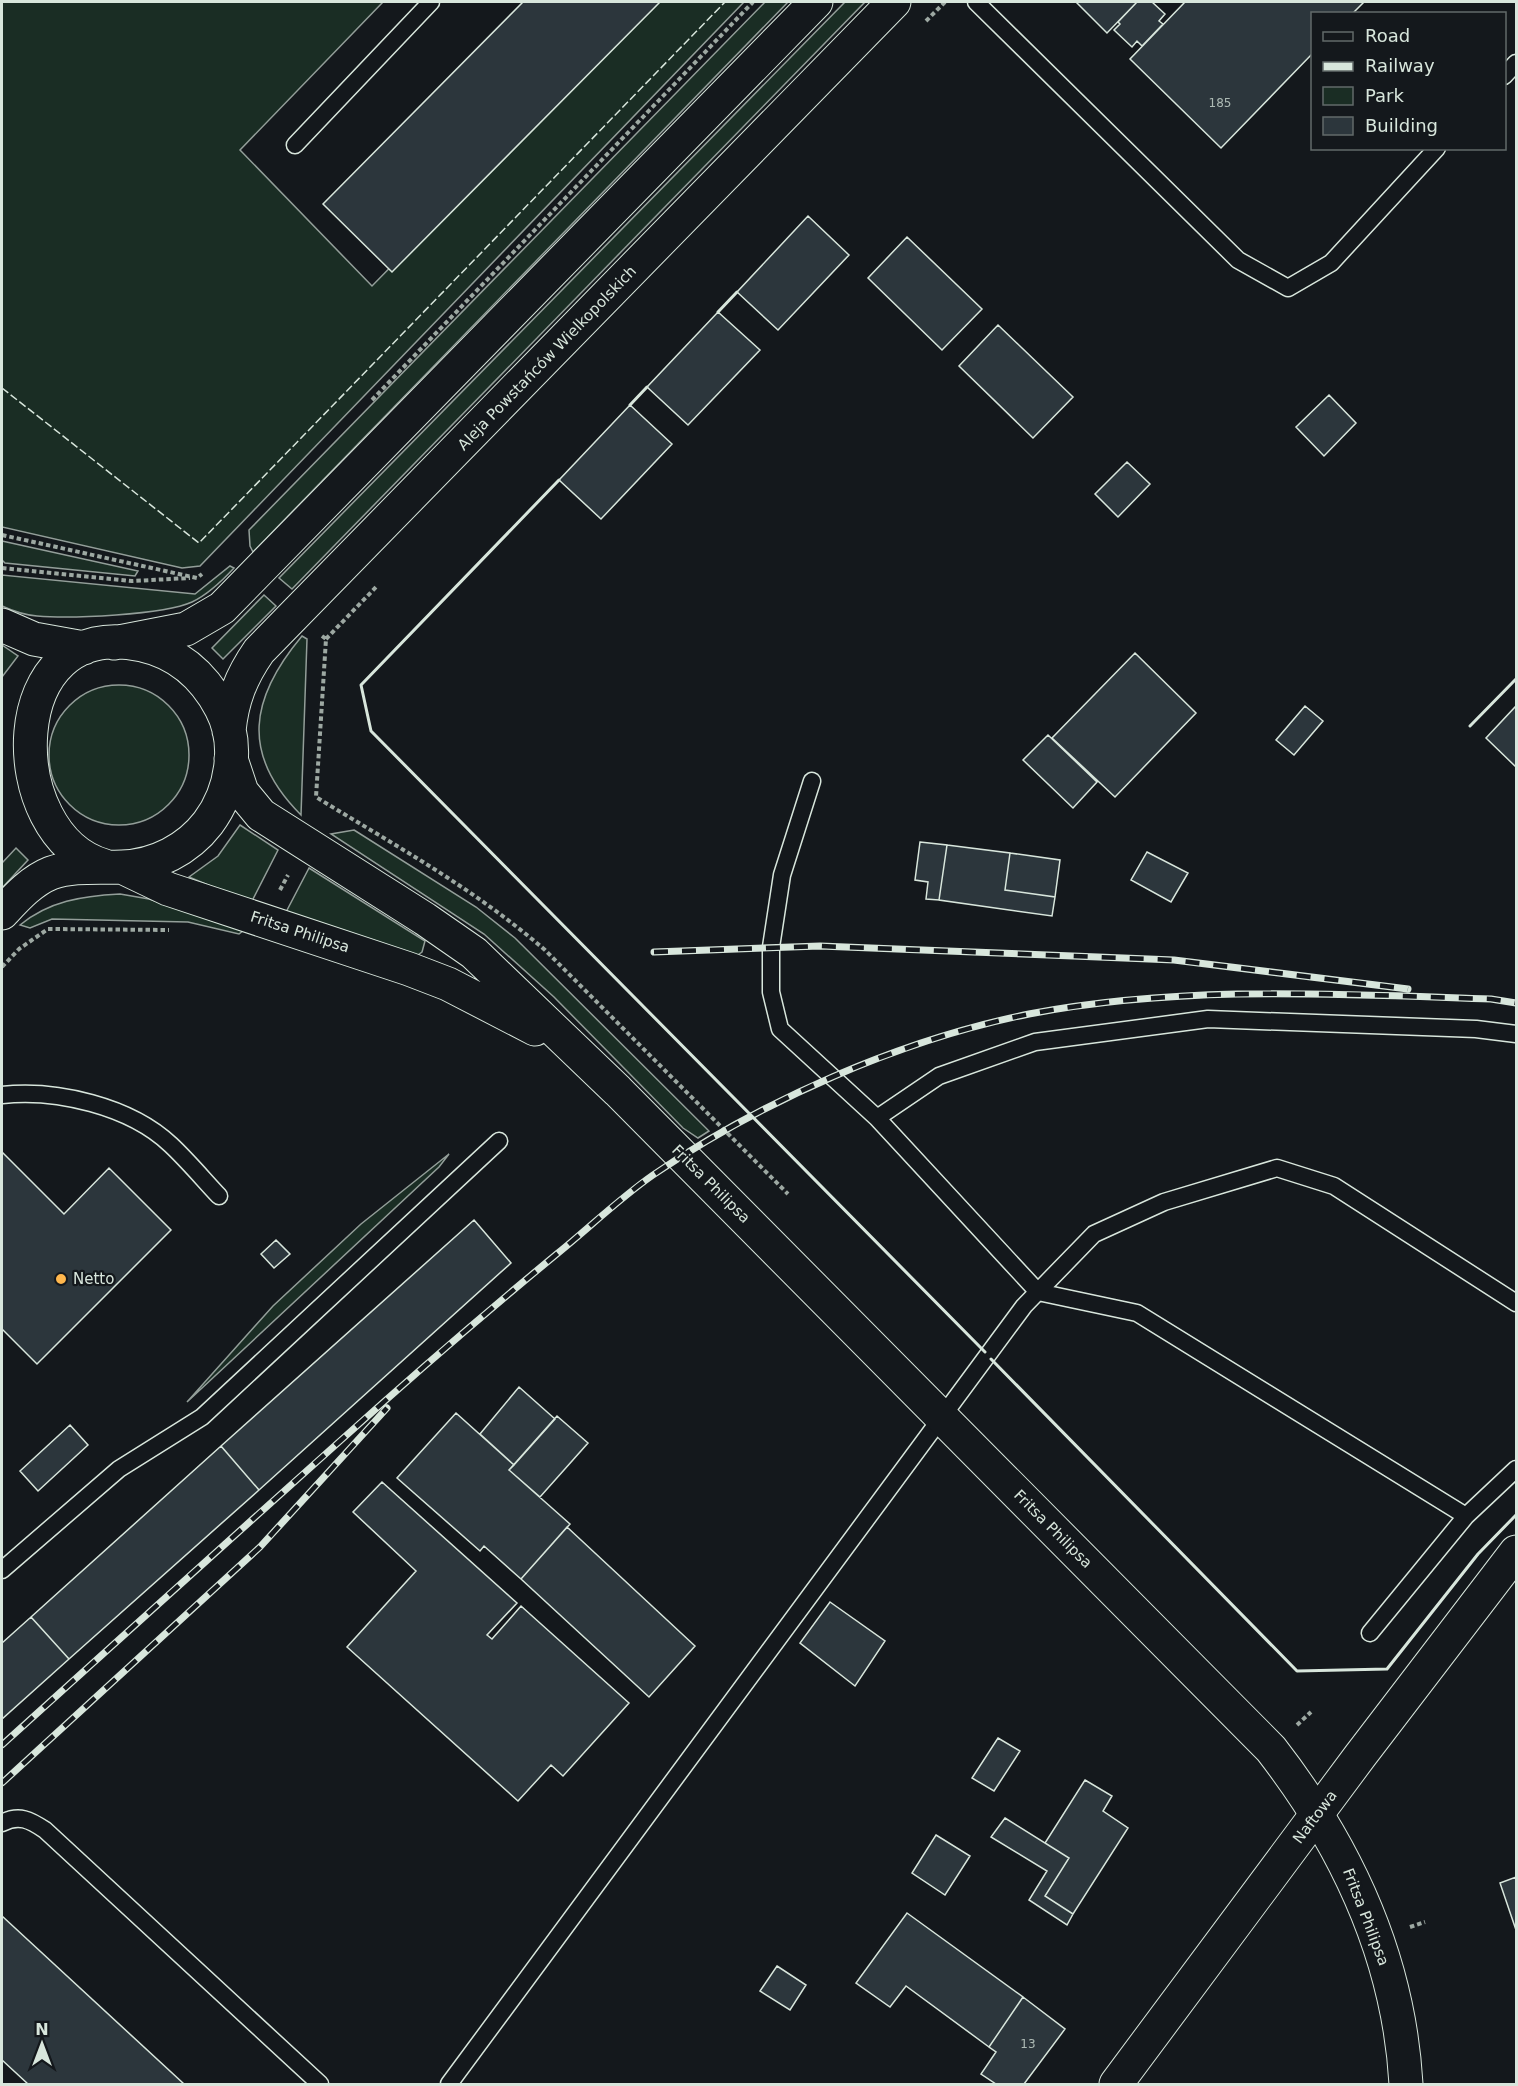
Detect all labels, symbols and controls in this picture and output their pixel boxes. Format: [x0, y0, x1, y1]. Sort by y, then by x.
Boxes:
legend [1311, 12, 1506, 150]
text: Road [1365, 25, 1410, 46]
text: Railway [1365, 55, 1435, 76]
text: Park [1365, 85, 1404, 106]
house number: 185 [1209, 96, 1231, 110]
text: Building [1365, 115, 1438, 136]
street label: Aleja Powstańców Wielkopolskich [454, 262, 640, 454]
street label: Fritsa Philipsa [248, 908, 352, 956]
street label: Fritsa Philipsa [668, 1141, 754, 1227]
place label: Netto [73, 1270, 114, 1288]
marker: Netto [54, 1272, 68, 1286]
street label: Fritsa Philipsa [1010, 1486, 1096, 1572]
street label: Naftowa [1289, 1787, 1341, 1847]
street label: Fritsa Philipsa [1339, 1866, 1393, 1968]
north arrow [12, 2014, 72, 2074]
text: N [35, 2020, 49, 2039]
house number: 13 [1020, 2037, 1036, 2051]

